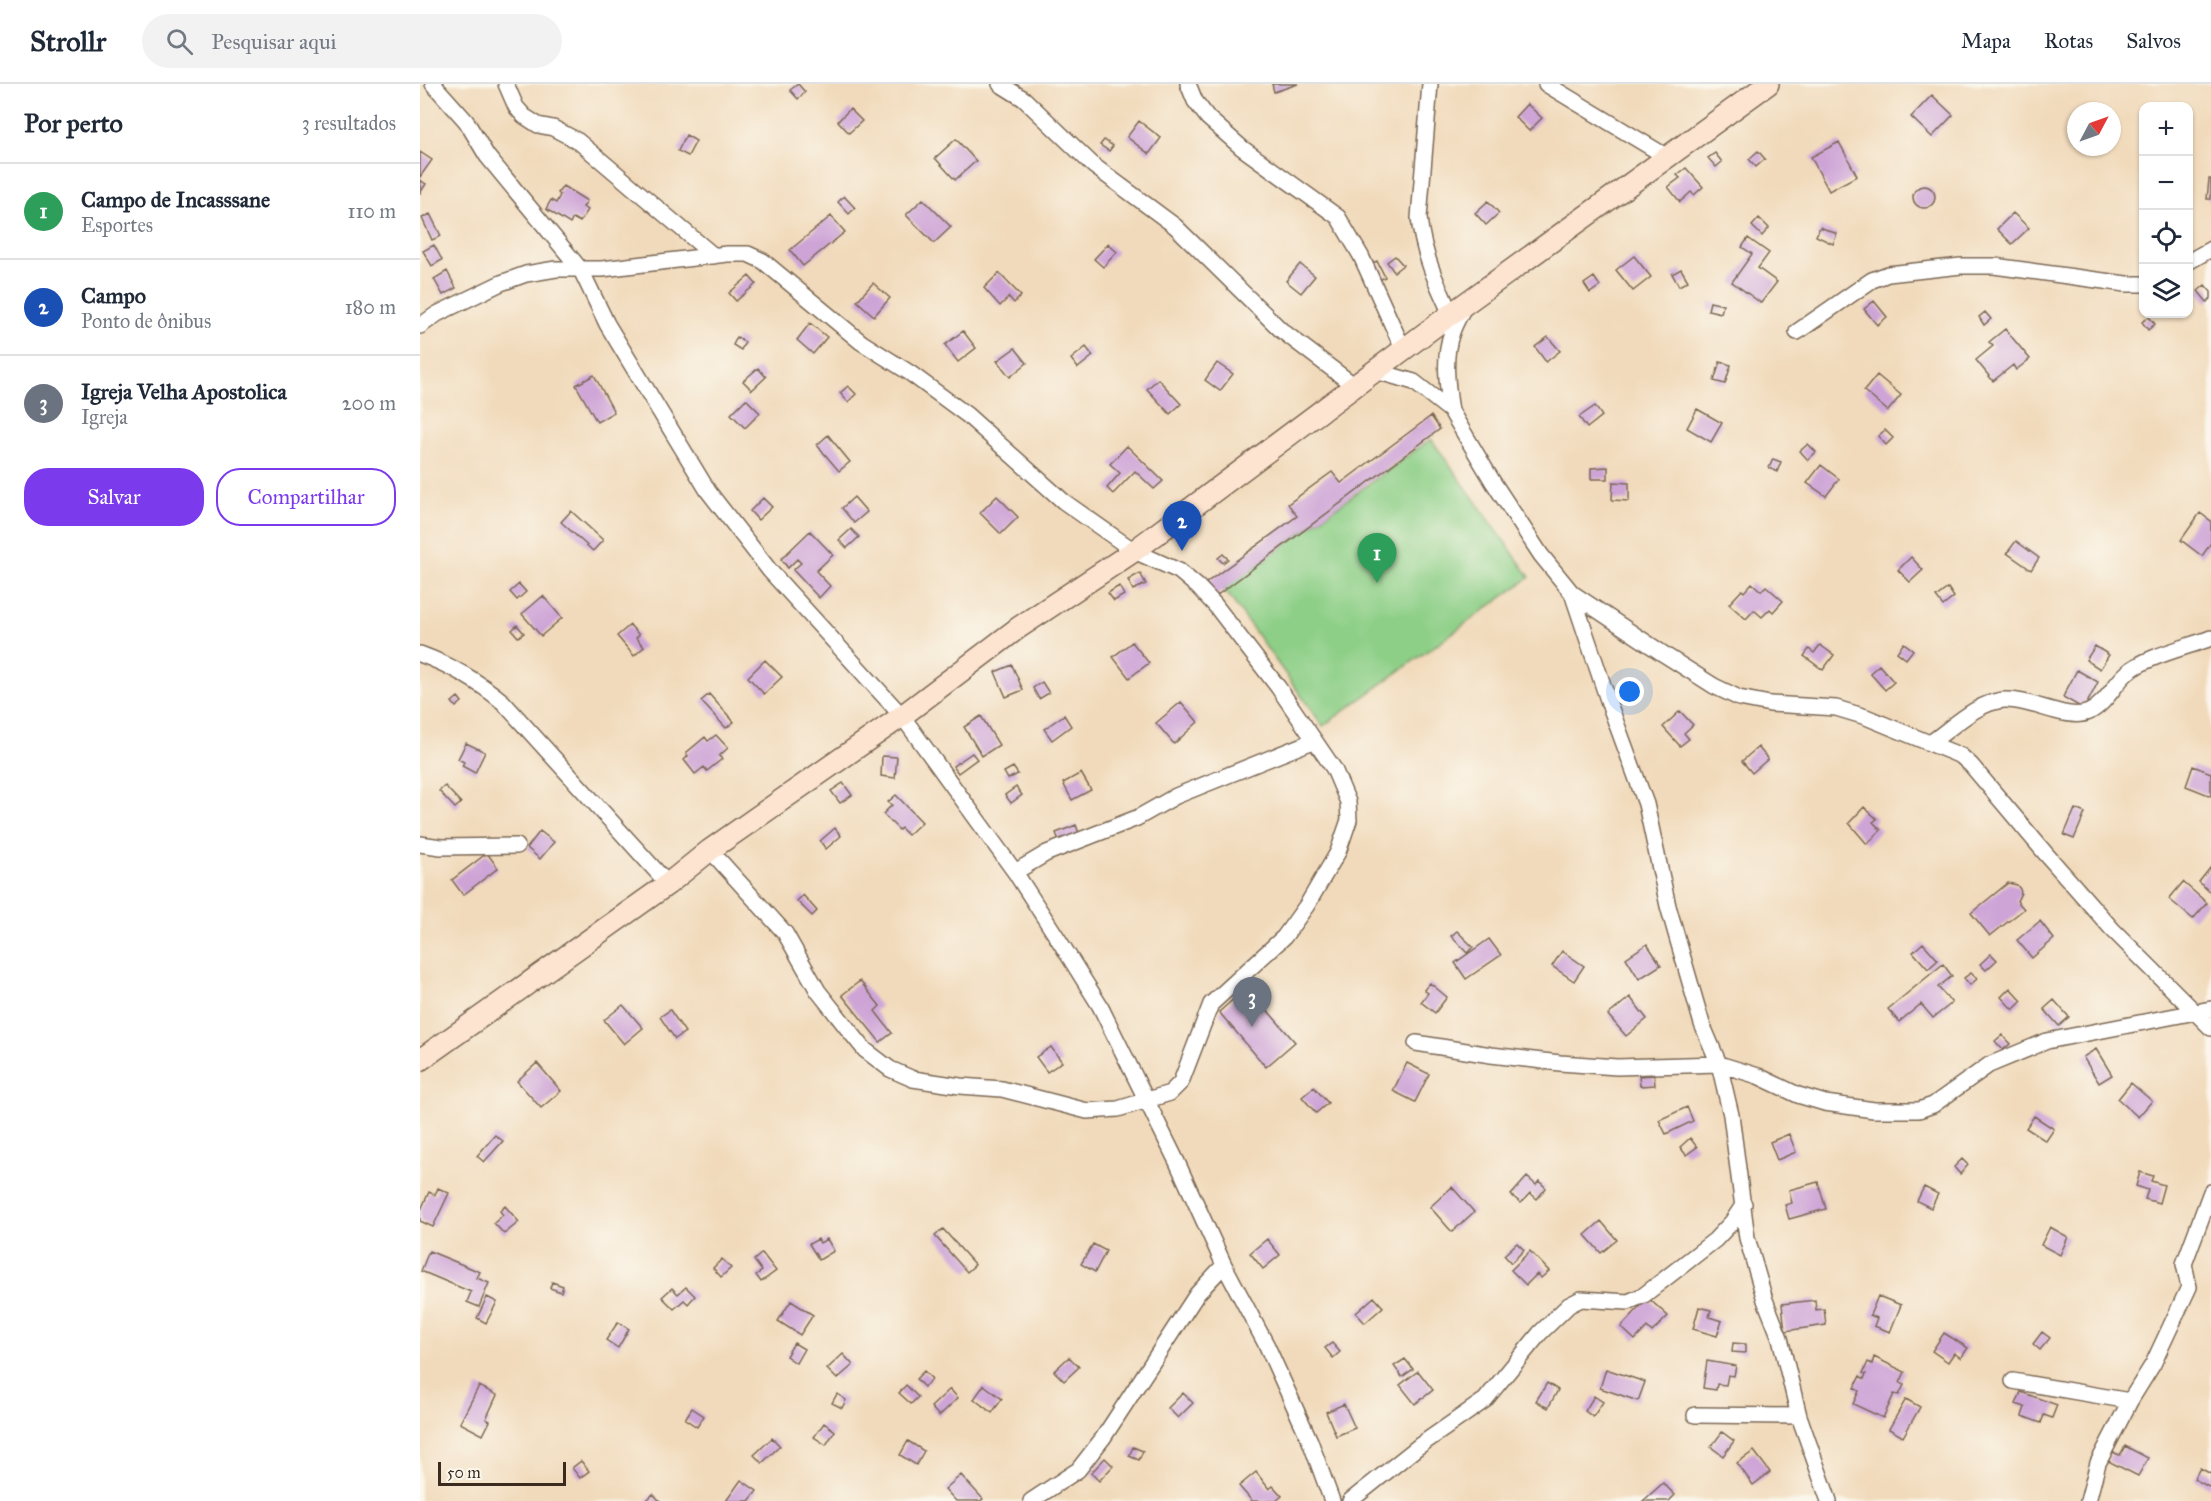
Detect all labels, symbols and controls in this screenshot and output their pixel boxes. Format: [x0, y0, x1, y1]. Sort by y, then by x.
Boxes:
search box [142, 14, 562, 68]
text: Strollr [30, 24, 106, 59]
icon: search [163, 25, 196, 58]
text: Pesquisar aqui [211, 28, 337, 55]
text: Mapa [1961, 28, 2011, 54]
text: Rotas [2044, 28, 2093, 54]
text: Salvos [2126, 28, 2181, 54]
north arrow [2067, 102, 2121, 156]
map controls [2139, 102, 2193, 318]
button: + [2139, 102, 2193, 156]
text: Por perto [24, 107, 123, 139]
text: 3 resultados [302, 111, 396, 135]
button: − [2139, 156, 2193, 210]
text: Campo de Incasssane [81, 186, 270, 213]
text: 1 [40, 199, 47, 223]
text: 110 m [348, 199, 396, 223]
button: locate [2139, 210, 2193, 264]
text: Esportes [81, 213, 153, 237]
button: layers [2139, 264, 2193, 318]
text: Campo [81, 282, 146, 309]
text: 2 [39, 295, 48, 319]
text: 180 m [345, 295, 396, 319]
text: Ponto de ônibus [81, 309, 211, 333]
text: Igreja Velha Apostolica [81, 378, 287, 405]
text: 3 [40, 391, 48, 415]
text: 200 m [342, 391, 396, 415]
text: Igreja [81, 405, 128, 429]
button: Salvar [24, 468, 204, 526]
button: Compartilhar [216, 468, 396, 526]
pin: 2 [1162, 502, 1202, 551]
pin: 1 [1358, 534, 1396, 583]
your location [1615, 677, 1644, 706]
pin: 3 [1232, 978, 1272, 1027]
scale bar [438, 1459, 566, 1486]
text: 50 m [447, 1463, 481, 1482]

